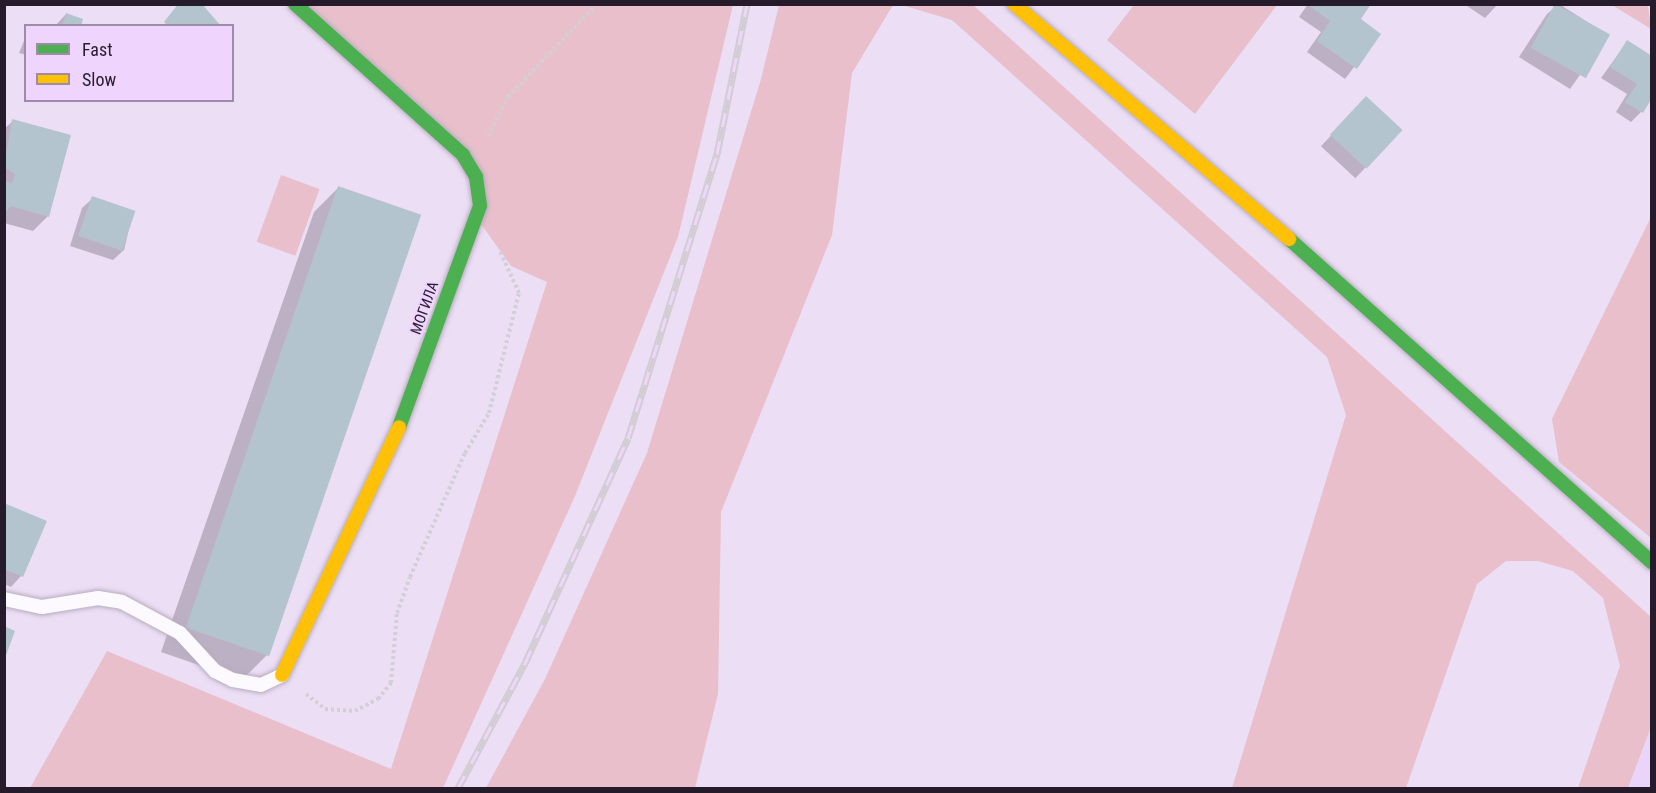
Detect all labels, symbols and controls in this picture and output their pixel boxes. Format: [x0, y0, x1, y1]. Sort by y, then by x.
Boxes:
legend [24, 24, 234, 102]
text: Fast [82, 39, 113, 60]
text: Slow [82, 69, 116, 90]
street label: МОГИЛА [407, 279, 443, 337]

